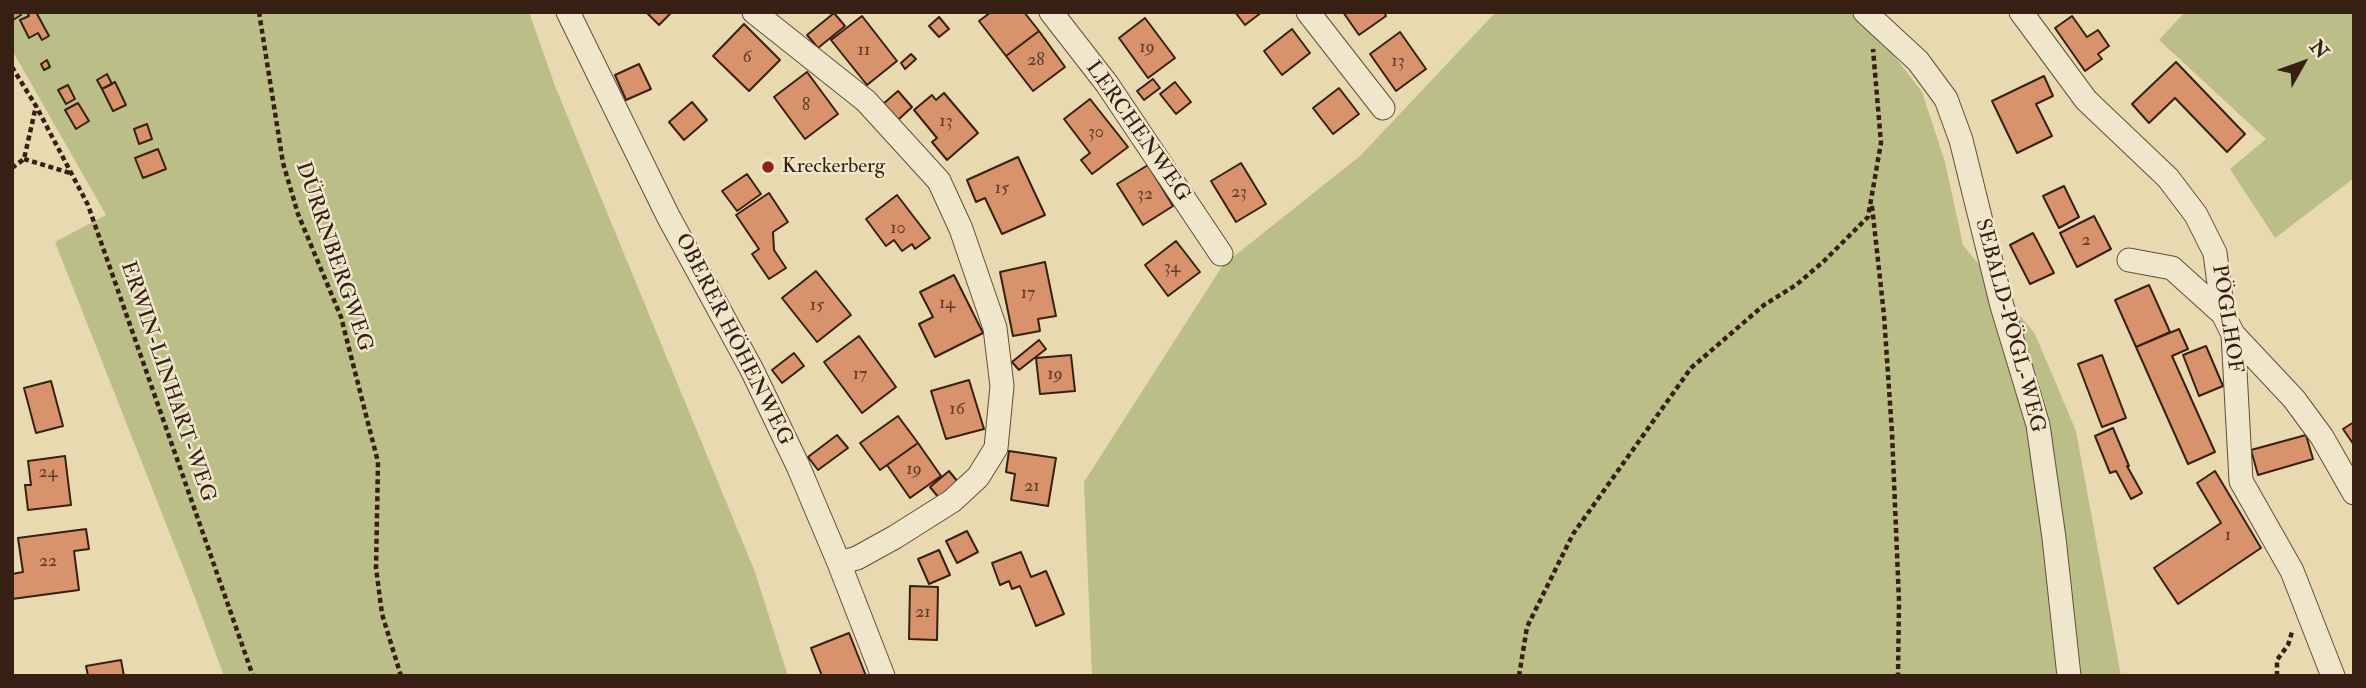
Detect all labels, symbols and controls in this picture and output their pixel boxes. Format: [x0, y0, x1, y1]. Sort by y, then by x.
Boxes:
north arrow [2268, 28, 2338, 98]
text: N [2304, 35, 2334, 64]
house number: 19 [1139, 37, 1155, 59]
house number: 11 [858, 40, 870, 62]
house number: 6 [742, 47, 752, 69]
house number: 28 [1027, 50, 1045, 72]
house number: 13 [1391, 51, 1405, 73]
street label: LERCHENWEG [1079, 57, 1195, 207]
house number: 8 [802, 95, 810, 117]
house number: 13 [939, 111, 953, 133]
house number: 30 [1088, 122, 1104, 144]
place label: Kreckerberg [782, 154, 885, 180]
street label: DÜRRNBERGWEG [289, 159, 377, 355]
marker: Kreckerberg [760, 159, 776, 175]
house number: 15 [995, 178, 1009, 200]
house number: 23 [1231, 182, 1247, 204]
house number: 32 [1137, 184, 1153, 206]
street label: SEBALD-PÖGL-WEG [1968, 216, 2050, 436]
house number: 10 [890, 218, 906, 240]
street label: OBERER HÖHENWEG [669, 230, 797, 450]
house number: 2 [2081, 230, 2091, 252]
house number: 34 [1164, 257, 1180, 279]
street label: ERWIN-LINHART-WEG [114, 258, 220, 506]
street label: PÖGLHOF [2205, 263, 2247, 375]
house number: 17 [1021, 283, 1035, 305]
house number: 14 [939, 293, 955, 315]
house number: 15 [810, 295, 824, 317]
house number: 17 [853, 364, 867, 386]
house number: 19 [1047, 364, 1063, 386]
house number: 16 [949, 399, 965, 421]
house number: 19 [906, 459, 922, 481]
house number: 24 [39, 462, 57, 484]
house number: 21 [1024, 476, 1040, 498]
house number: 1 [2225, 525, 2231, 547]
house number: 22 [39, 551, 57, 573]
house number: 21 [915, 602, 931, 624]

